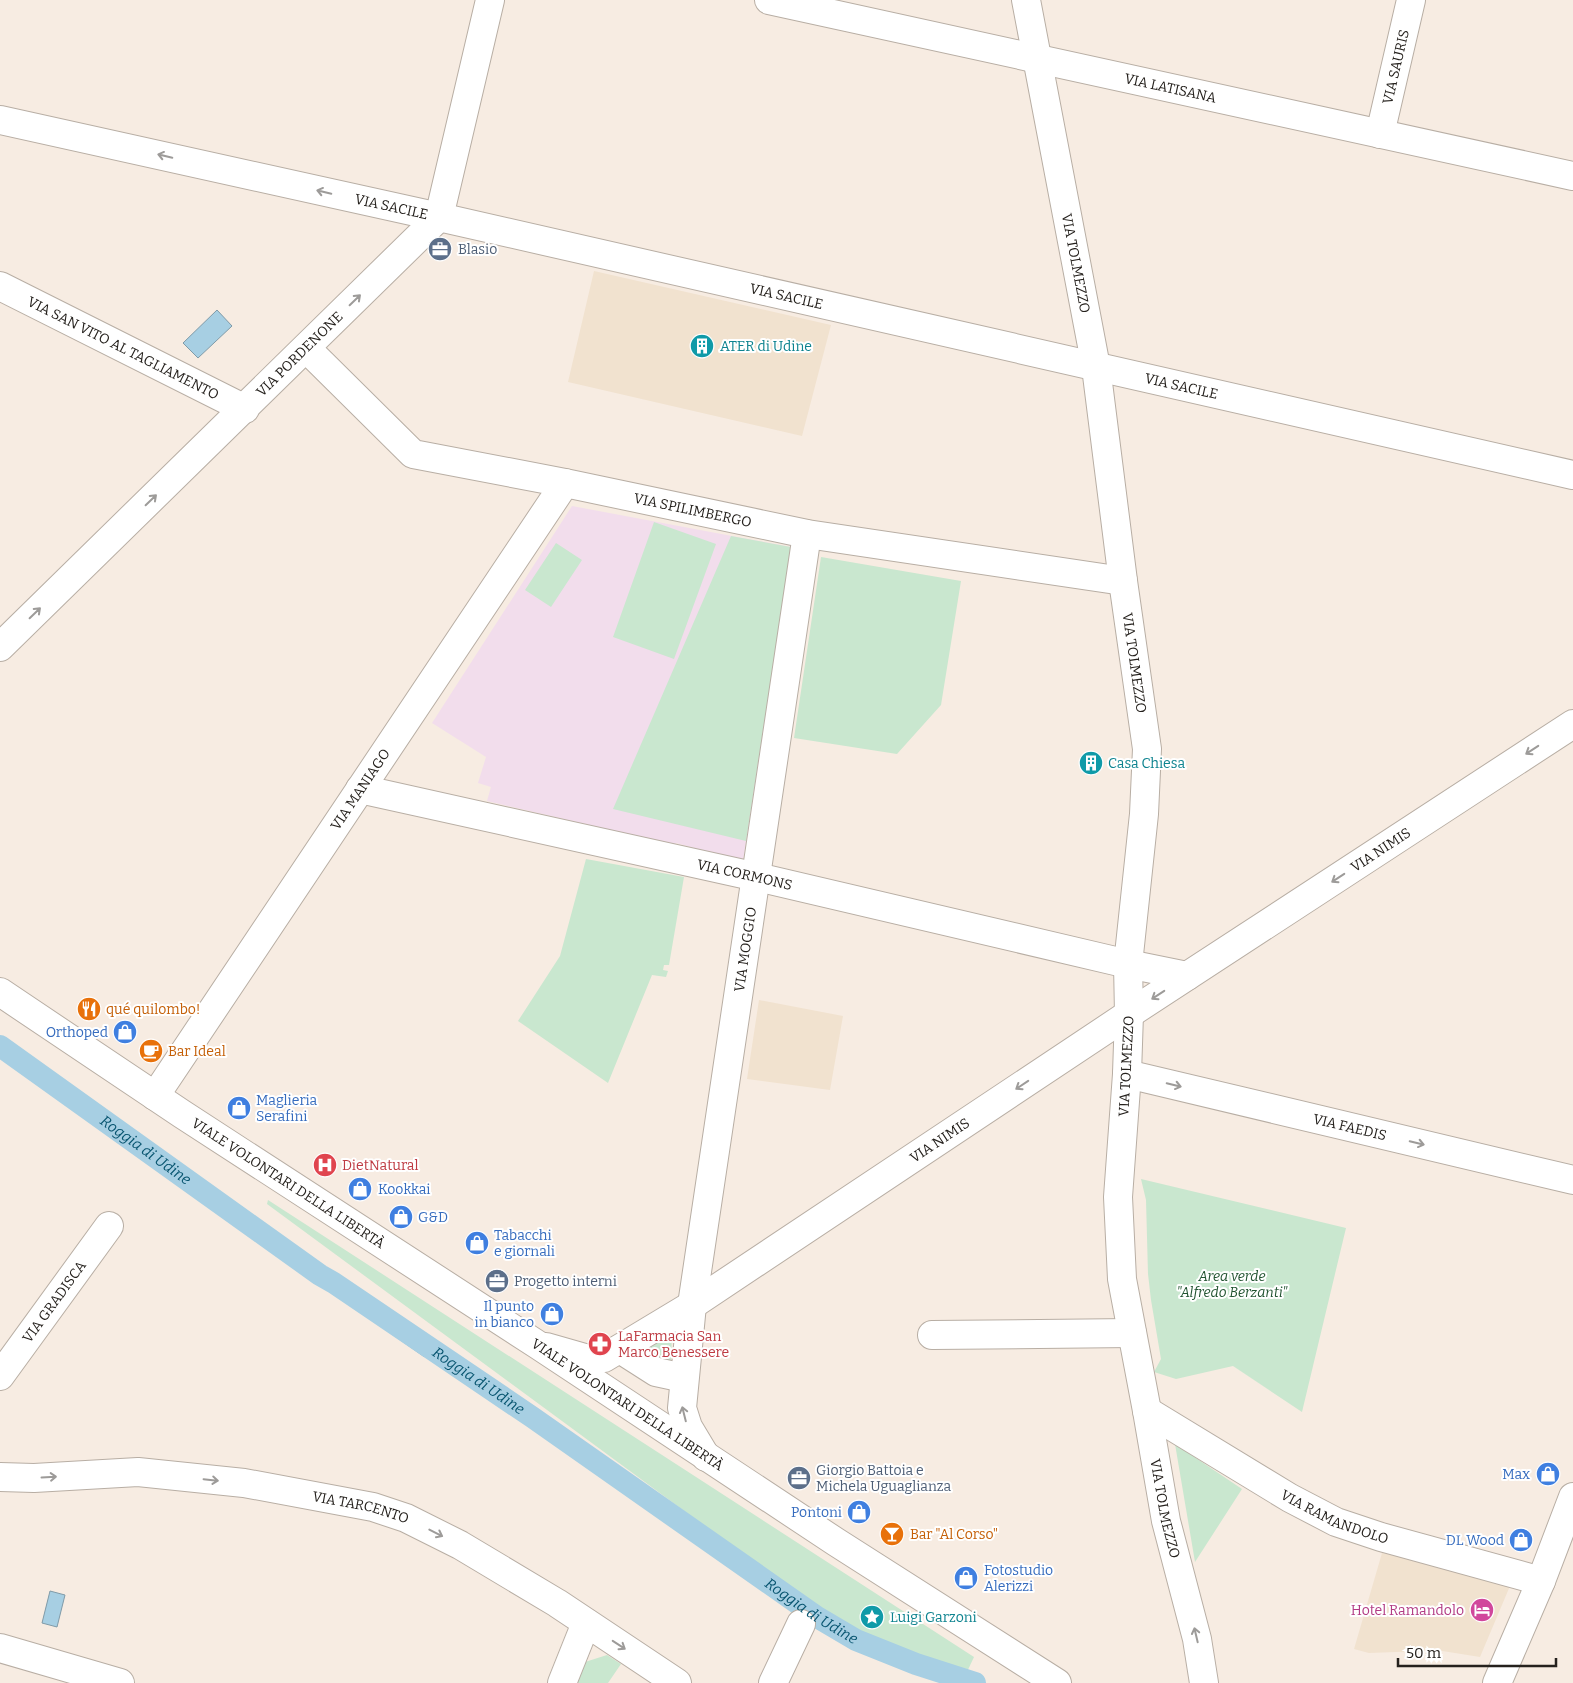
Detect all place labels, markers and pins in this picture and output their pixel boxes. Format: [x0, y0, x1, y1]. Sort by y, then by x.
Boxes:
office icon: Blasio [427, 236, 453, 262]
place label: Blasio [458, 241, 497, 258]
building icon: ATER di Udine [689, 333, 715, 359]
place label: ATER di Udine [720, 338, 812, 355]
building icon: Casa Chiesa [1078, 750, 1104, 776]
place label: Casa Chiesa [1108, 755, 1185, 772]
restaurant icon: qué quilombo! [76, 996, 102, 1022]
place label: qué quilombo! [106, 1001, 200, 1018]
shop icon: Orthoped [112, 1019, 138, 1045]
place label: Orthoped [46, 1024, 108, 1041]
cafe icon: Bar Ideal [138, 1038, 164, 1064]
place label: Bar Ideal [168, 1043, 226, 1060]
place label: Maglieria Serafini [256, 1092, 317, 1125]
shop icon: Maglieria Serafini [226, 1095, 252, 1121]
hospital icon: DietNatural [312, 1152, 338, 1178]
place label: DietNatural [342, 1157, 418, 1174]
shop icon: Kookkai [347, 1176, 373, 1202]
place label: Kookkai [378, 1181, 431, 1198]
shop icon: G&D [388, 1204, 414, 1230]
place label: G&D [418, 1209, 448, 1226]
place label: Tabacchi e giornali [494, 1227, 555, 1260]
shop icon: Tabacchi e giornali [464, 1230, 490, 1256]
office icon: Progetto interni [484, 1268, 510, 1294]
place label: Progetto interni [514, 1273, 617, 1290]
place label: Il punto in bianco [475, 1298, 534, 1331]
shop icon: Il punto in bianco [539, 1301, 565, 1327]
place label: LaFarmacia San Marco Benessere [618, 1328, 729, 1361]
pharmacy icon: LaFarmacia San Marco Benessere [587, 1331, 613, 1357]
shop icon: Max [1535, 1461, 1561, 1487]
place label: Giorgio Battoia e Michela Uguaglianza [816, 1462, 951, 1495]
office icon: Giorgio Battoia e Michela Uguaglianza [786, 1465, 812, 1491]
place label: Max [1502, 1466, 1530, 1483]
shop icon: Pontoni [846, 1499, 872, 1525]
place label: Pontoni [791, 1504, 842, 1521]
bar icon: Bar "Al Corso" [879, 1521, 905, 1547]
place label: Bar "Al Corso" [910, 1526, 998, 1543]
shop icon: DL Wood [1508, 1527, 1534, 1553]
place label: DL Wood [1446, 1532, 1504, 1549]
place label: Fotostudio Alerizzi [984, 1562, 1053, 1595]
shop icon: Fotostudio Alerizzi [953, 1565, 979, 1591]
hotel icon: Hotel Ramandolo [1469, 1597, 1495, 1623]
place label: Hotel Ramandolo [1351, 1602, 1464, 1619]
place icon: Luigi Garzoni [859, 1604, 885, 1630]
place label: Luigi Garzoni [890, 1609, 977, 1626]

